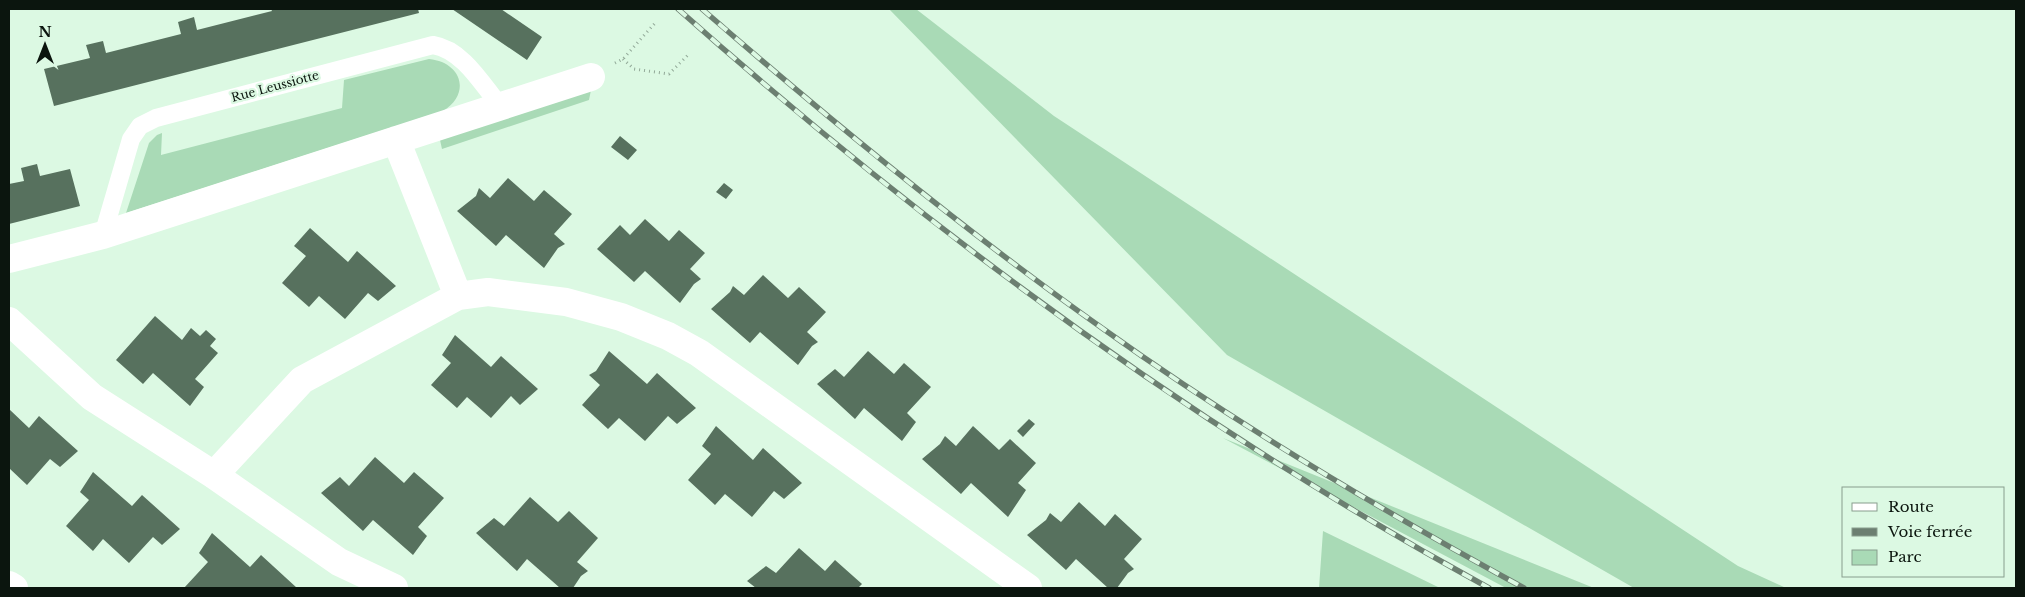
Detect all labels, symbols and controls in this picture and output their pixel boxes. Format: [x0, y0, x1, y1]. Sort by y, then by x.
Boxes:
north arrow [20, 20, 70, 70]
text: N [38, 23, 52, 41]
street label: Rue Leussiotte [229, 67, 321, 105]
legend [1842, 487, 2005, 577]
text: Route [1888, 497, 1934, 516]
text: Voie ferrée [1887, 522, 1972, 541]
text: Parc [1888, 547, 1921, 566]

